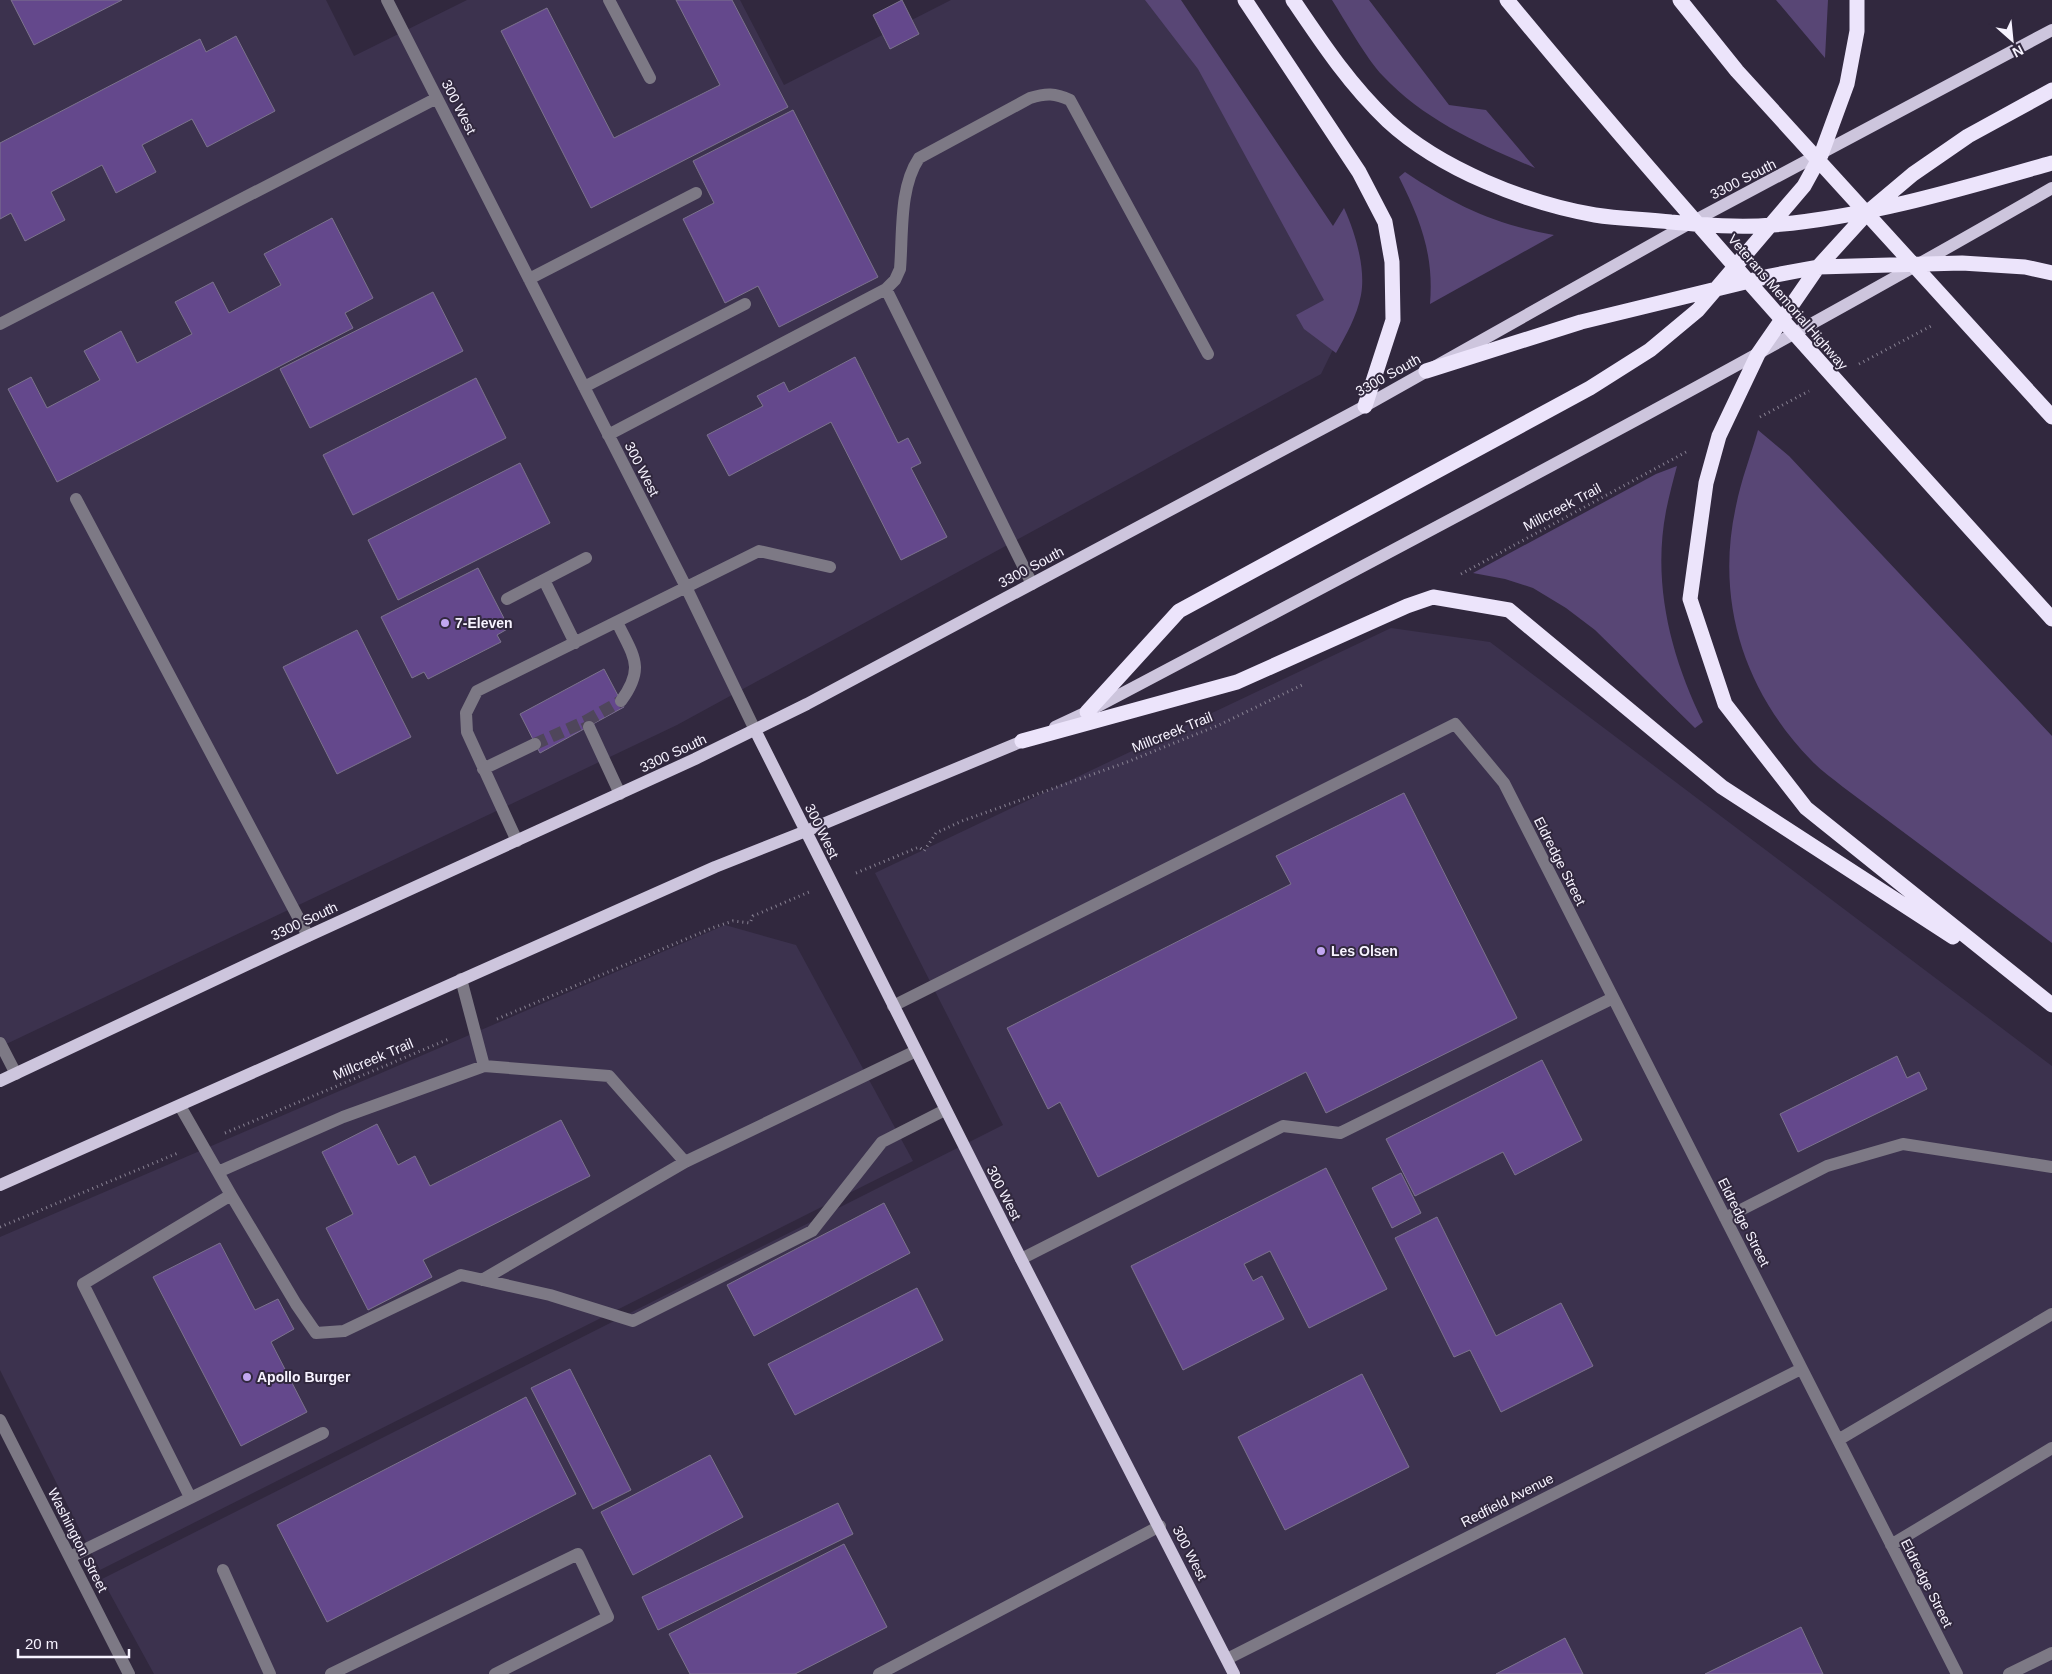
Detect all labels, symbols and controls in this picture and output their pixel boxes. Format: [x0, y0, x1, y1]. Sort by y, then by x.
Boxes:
north arrow [1987, 15, 2037, 65]
text: N [2010, 42, 2026, 61]
street label: 300 West [439, 77, 480, 137]
street label: 3300 South [1707, 156, 1779, 202]
street label: Veterans Memorial Highway [1725, 231, 1851, 373]
street label: 3300 South [1353, 351, 1423, 399]
street label: 300 West [622, 439, 663, 499]
street label: Millcreek Trail [1520, 480, 1604, 534]
street label: 3300 South [996, 543, 1066, 591]
place label: 7-Eleven [455, 615, 513, 631]
marker: 7-Eleven [439, 617, 451, 629]
street label: Millcreek Trail [1129, 709, 1215, 755]
street label: 3300 South [637, 731, 709, 775]
street label: 300 West [802, 801, 842, 861]
street label: Eldredge Street [1531, 814, 1589, 908]
street label: 3300 South [268, 899, 340, 943]
place label: Les Olsen [1331, 943, 1398, 959]
marker: Les Olsen [1315, 945, 1327, 957]
street label: Millcreek Trail [330, 1035, 416, 1083]
street label: 300 West [984, 1163, 1025, 1223]
street label: Eldredge Street [1715, 1175, 1773, 1269]
place label: Apollo Burger [257, 1369, 351, 1385]
marker: Apollo Burger [241, 1371, 253, 1383]
street label: Redfield Avenue [1458, 1470, 1556, 1530]
street label: Washington Street [45, 1485, 111, 1595]
street label: 300 West [1170, 1523, 1211, 1583]
street label: Eldredge Street [1898, 1536, 1956, 1630]
scale bar [18, 1626, 129, 1658]
text: 20 m [25, 1635, 58, 1652]

